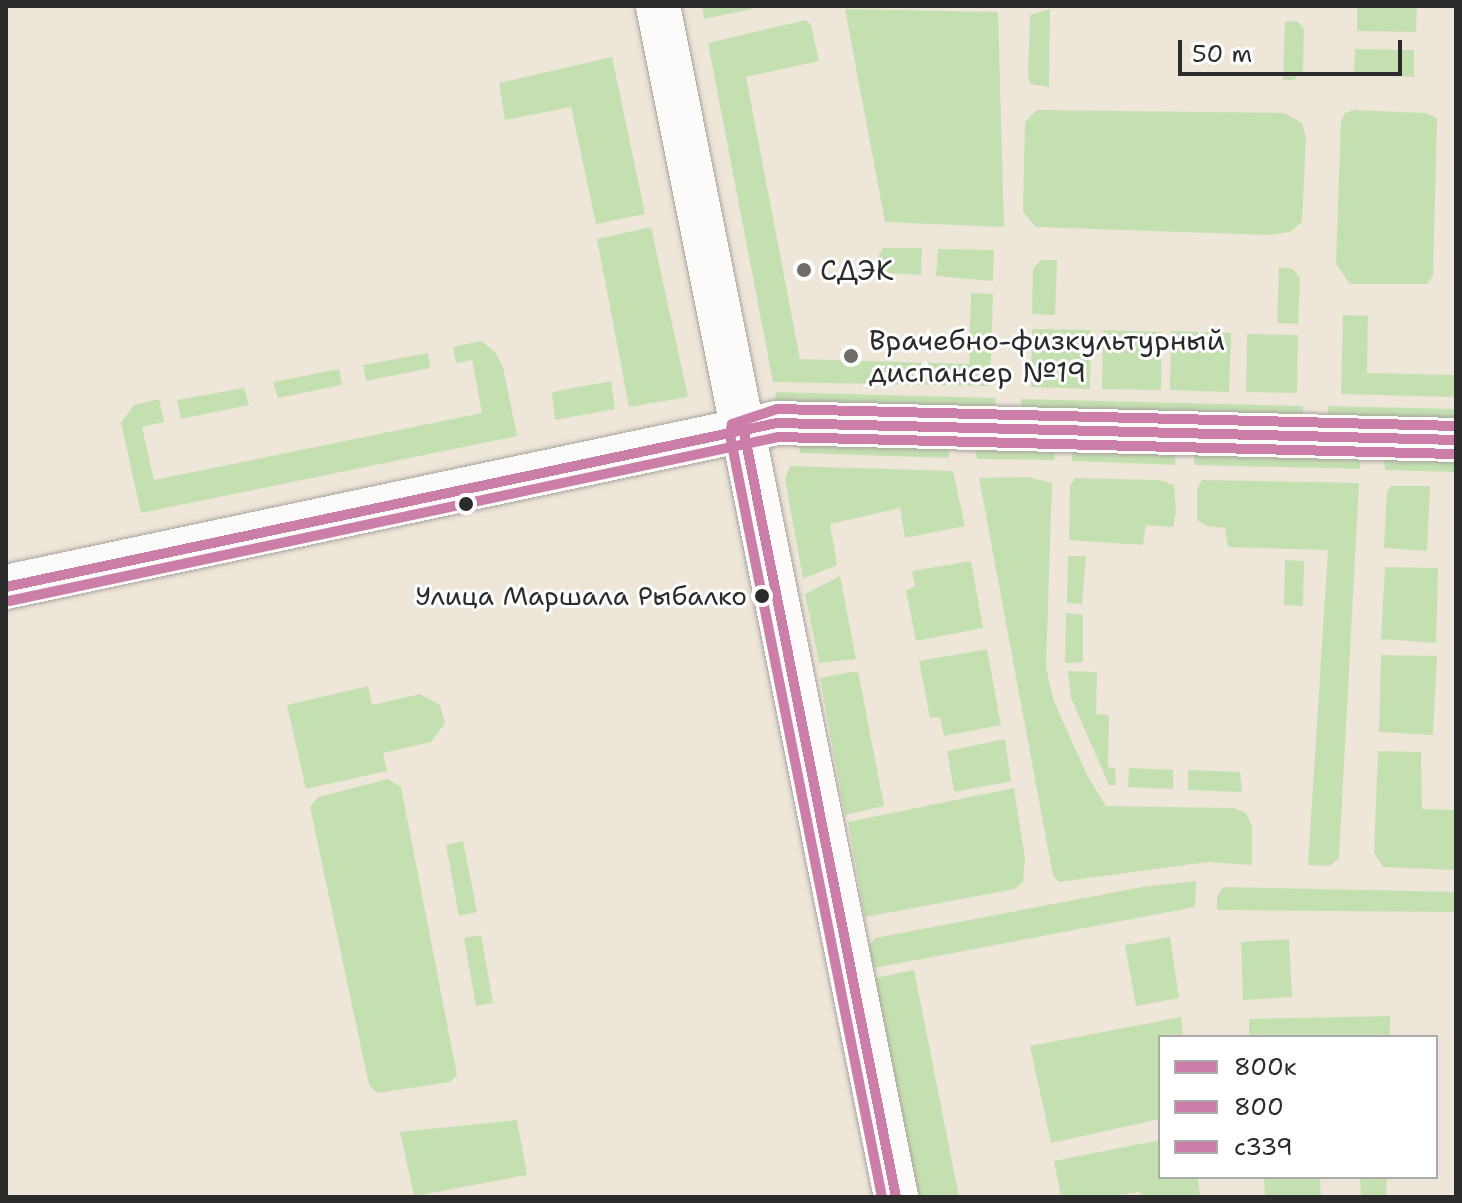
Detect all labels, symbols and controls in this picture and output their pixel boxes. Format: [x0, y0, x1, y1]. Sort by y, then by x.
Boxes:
scale bar [1182, 24, 1406, 74]
text: 50 m [1192, 38, 1252, 70]
place label: СДЭК [820, 253, 894, 287]
marker: СДЭК [795, 261, 813, 279]
place label: Врачебно-физкультурный диспансер №19 [869, 323, 1225, 389]
marker: Врачебно-физкультурный диспансер №19 [840, 345, 862, 367]
unlabelled marker [458, 496, 474, 512]
place label: Улица Маршала Рыбалко [415, 580, 747, 612]
marker: Улица Маршала Рыбалко [754, 588, 770, 604]
legend [1158, 1035, 1438, 1179]
text: 800к [1234, 1051, 1296, 1083]
text: 800 [1234, 1091, 1284, 1123]
text: с339 [1234, 1131, 1293, 1163]

